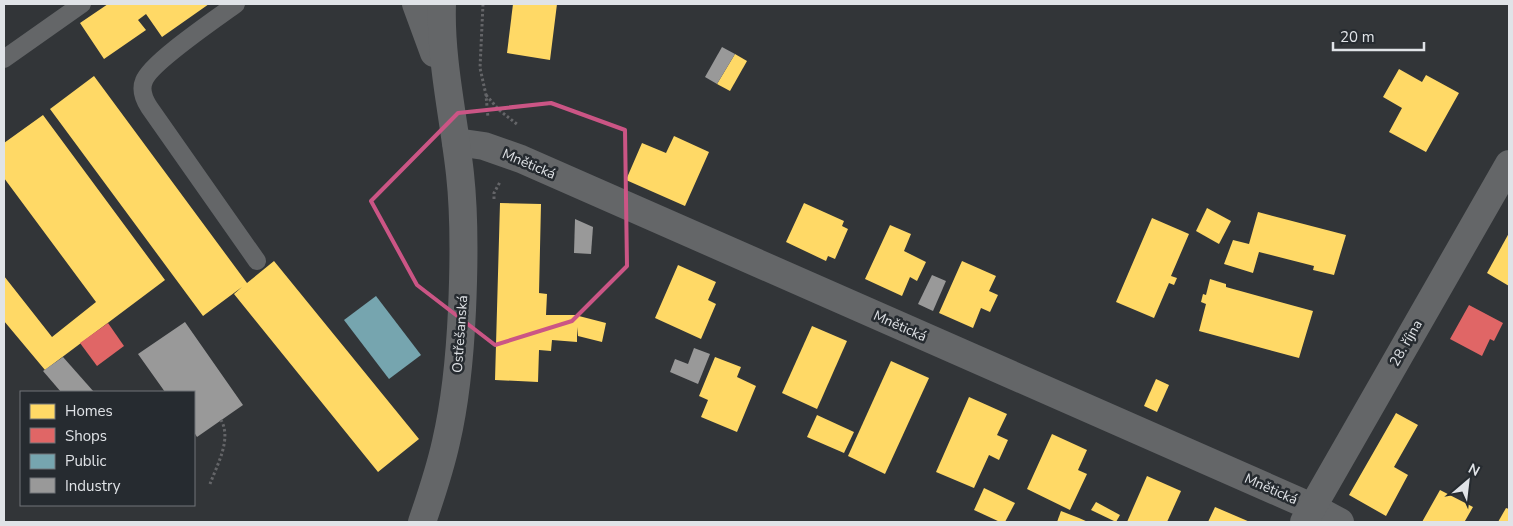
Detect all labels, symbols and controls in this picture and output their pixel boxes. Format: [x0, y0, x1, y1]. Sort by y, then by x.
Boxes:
scale bar [1333, 20, 1424, 52]
text: 20 m [1340, 27, 1375, 47]
street label: Mnětická [499, 144, 559, 184]
street label: Ostřešanská [448, 294, 472, 374]
street label: Mnětická [870, 306, 930, 346]
street label: 28. října [1385, 316, 1427, 370]
legend [20, 391, 195, 506]
text: Homes [65, 401, 113, 421]
text: Shops [65, 426, 107, 446]
text: Public [65, 451, 106, 471]
north arrow [1443, 456, 1493, 506]
text: N [1465, 459, 1483, 481]
street label: Mnětická [1241, 469, 1301, 509]
text: Industry [65, 476, 121, 496]

